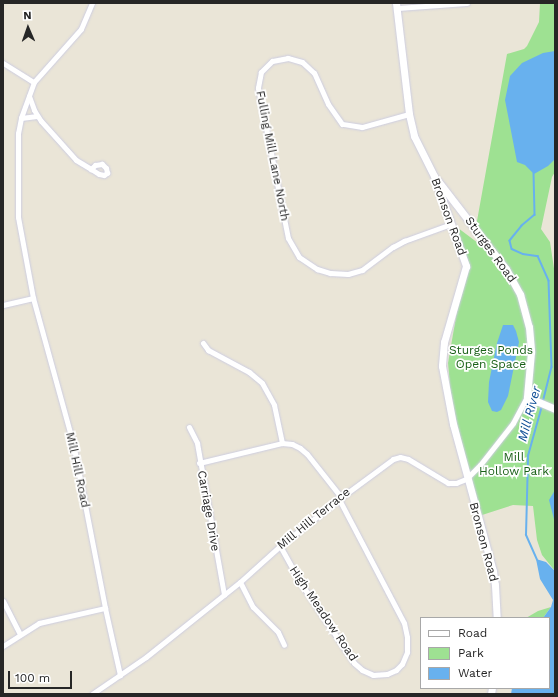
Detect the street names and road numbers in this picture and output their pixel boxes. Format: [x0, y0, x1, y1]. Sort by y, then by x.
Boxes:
street label: Fulling Mill Lane North [252, 89, 292, 223]
street label: Bronson Road [427, 176, 469, 258]
street label: Sturges Road [461, 214, 519, 286]
street label: Mill Hill Road [62, 431, 92, 509]
street label: Carriage Drive [194, 469, 222, 553]
street label: Mill Hill Terrace [274, 485, 354, 553]
street label: Bronson Road [465, 501, 501, 583]
street label: High Meadow Road [286, 564, 360, 664]

